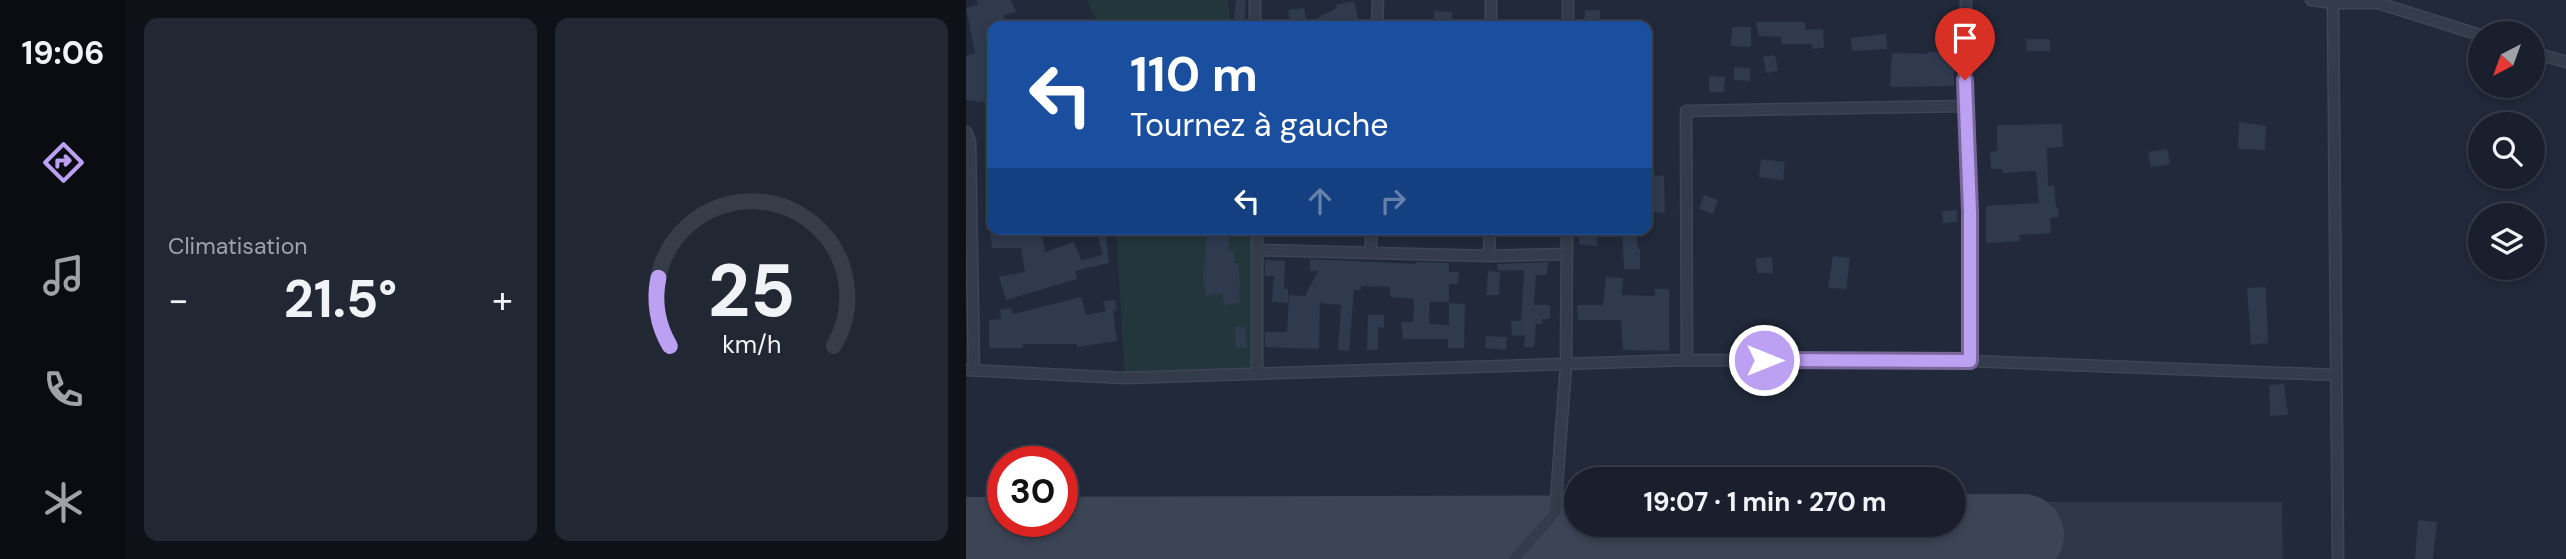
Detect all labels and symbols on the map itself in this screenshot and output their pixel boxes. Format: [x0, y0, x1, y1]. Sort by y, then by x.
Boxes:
pin [1935, 8, 1995, 80]
north arrow [2468, 21, 2544, 98]
position arrow [1727, 323, 1801, 397]
speed limit sign: 30 [987, 446, 1078, 537]

